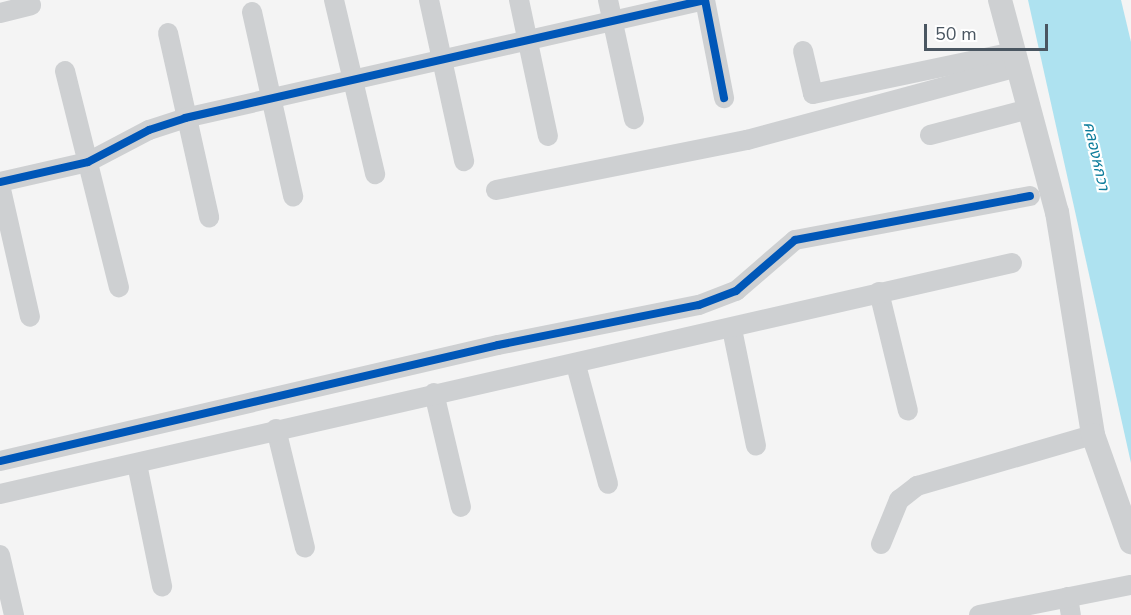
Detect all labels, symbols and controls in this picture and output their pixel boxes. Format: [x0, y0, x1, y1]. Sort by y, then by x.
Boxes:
scale bar [927, 12, 1052, 50]
text: 50 m [935, 22, 977, 46]
water label: คลองหกวา [1079, 120, 1113, 192]

